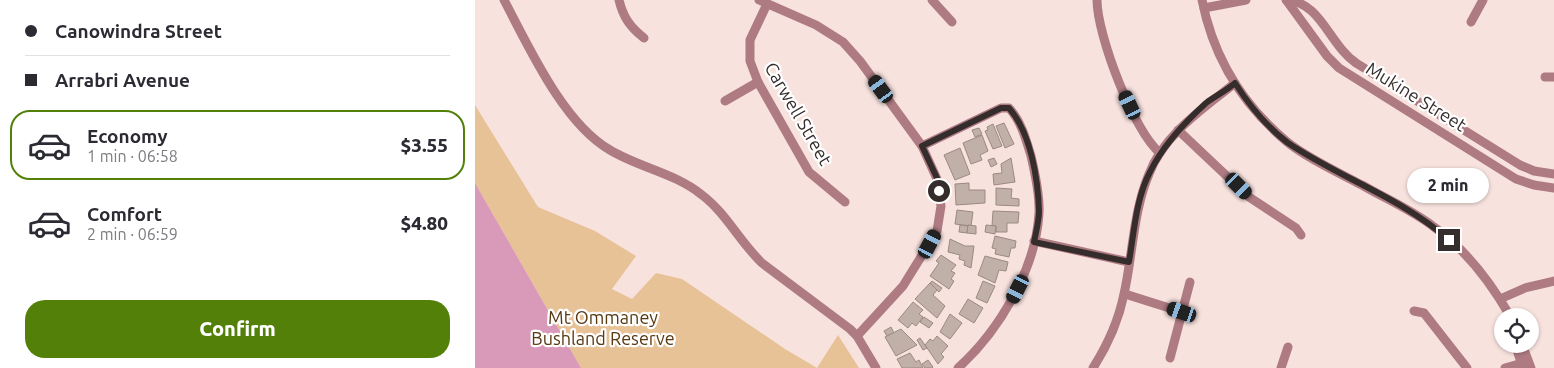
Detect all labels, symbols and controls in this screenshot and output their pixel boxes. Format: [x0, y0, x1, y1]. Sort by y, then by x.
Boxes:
text: Canowindra Street [55, 20, 222, 42]
street label: Mukine Street [1363, 57, 1470, 135]
street label: Carwell Street [761, 59, 836, 168]
text: Arrabri Avenue [55, 69, 190, 91]
car [866, 72, 895, 106]
car [1116, 88, 1143, 122]
icon: car [27, 123, 72, 168]
text: Economy [87, 125, 168, 147]
text: $3.55 [400, 134, 448, 156]
text: 1 min · 06:58 [87, 147, 178, 165]
callout: 2 min [1408, 168, 1490, 202]
car [1223, 170, 1254, 202]
text: 2 min [1428, 176, 1468, 194]
route start [928, 180, 950, 202]
icon: car [27, 201, 72, 246]
text: Comfort [87, 203, 162, 225]
text: $4.80 [400, 212, 448, 234]
text: 2 min · 06:59 [87, 225, 178, 243]
car [916, 227, 943, 261]
route end [1438, 229, 1460, 251]
car [1004, 272, 1031, 306]
button: Confirm [25, 300, 450, 358]
car [1165, 300, 1198, 324]
park label: Mt Ommaney Bushland Reserve [531, 307, 675, 348]
map controls [1494, 308, 1539, 353]
button: locate [1494, 308, 1539, 353]

